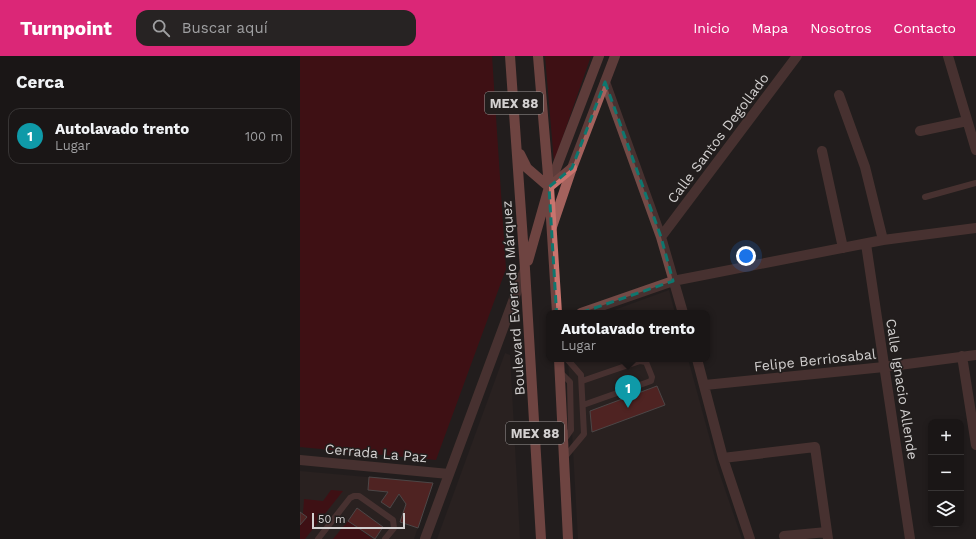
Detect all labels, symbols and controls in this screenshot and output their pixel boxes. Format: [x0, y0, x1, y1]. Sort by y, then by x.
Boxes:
search box [136, 10, 416, 46]
text: Turnpoint [20, 17, 112, 40]
icon: search [150, 17, 172, 39]
text: Buscar aquí [182, 19, 268, 37]
text: Inicio [693, 20, 730, 36]
text: Mapa [752, 20, 788, 36]
text: Nosotros [810, 20, 872, 36]
text: Contacto [894, 20, 956, 36]
street label: Calle Santos Degollado [664, 70, 772, 206]
text: Cerca [16, 72, 64, 92]
road number: MEX 88 [485, 92, 543, 114]
text: Autolavado trento [55, 120, 189, 138]
text: 1 [27, 129, 33, 144]
text: 100 m [245, 129, 283, 144]
text: Lugar [55, 138, 90, 153]
street label: Boulevard Everardo Márquez [498, 200, 528, 396]
your location [736, 246, 756, 266]
popup [546, 310, 710, 362]
street label: Calle Ignacio Allende [883, 317, 921, 461]
text: Autolavado trento [561, 320, 695, 338]
text: Lugar [561, 338, 596, 353]
street label: Felipe Berriosabal [753, 346, 877, 374]
pin: 1 [615, 375, 641, 408]
map controls [928, 419, 964, 527]
button: + [928, 419, 964, 455]
road number: MEX 88 [506, 422, 564, 444]
street label: Cerrada La Paz [324, 441, 428, 465]
button: − [928, 455, 964, 491]
button: layers [928, 491, 964, 527]
scale bar [312, 511, 405, 530]
text: 50 m [318, 513, 345, 526]

